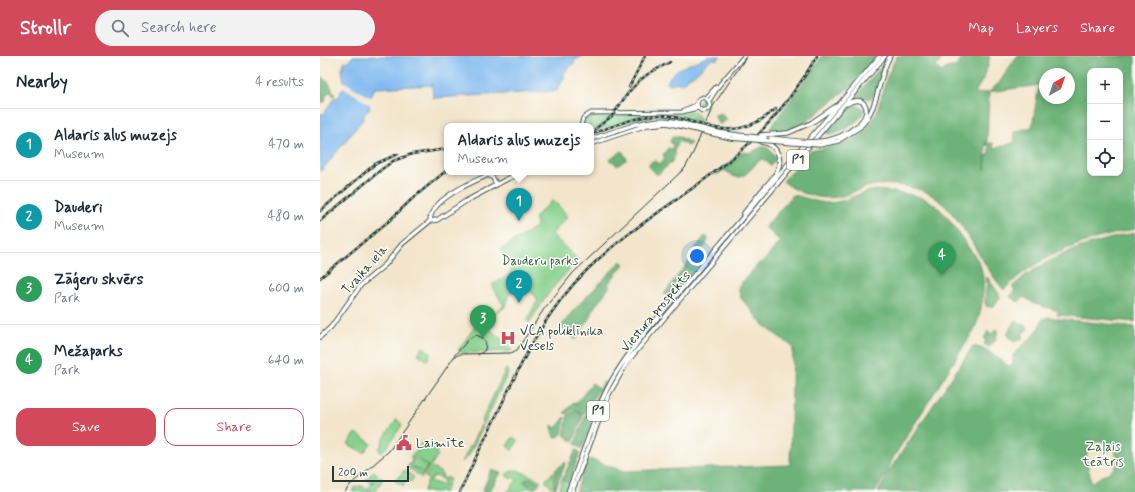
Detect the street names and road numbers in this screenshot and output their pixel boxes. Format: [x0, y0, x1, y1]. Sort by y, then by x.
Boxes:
road number: P1 [787, 150, 809, 170]
street label: Tvaika iela [338, 241, 392, 298]
street label: Viestura prospekts [617, 268, 695, 356]
road number: P1 [587, 401, 609, 421]

